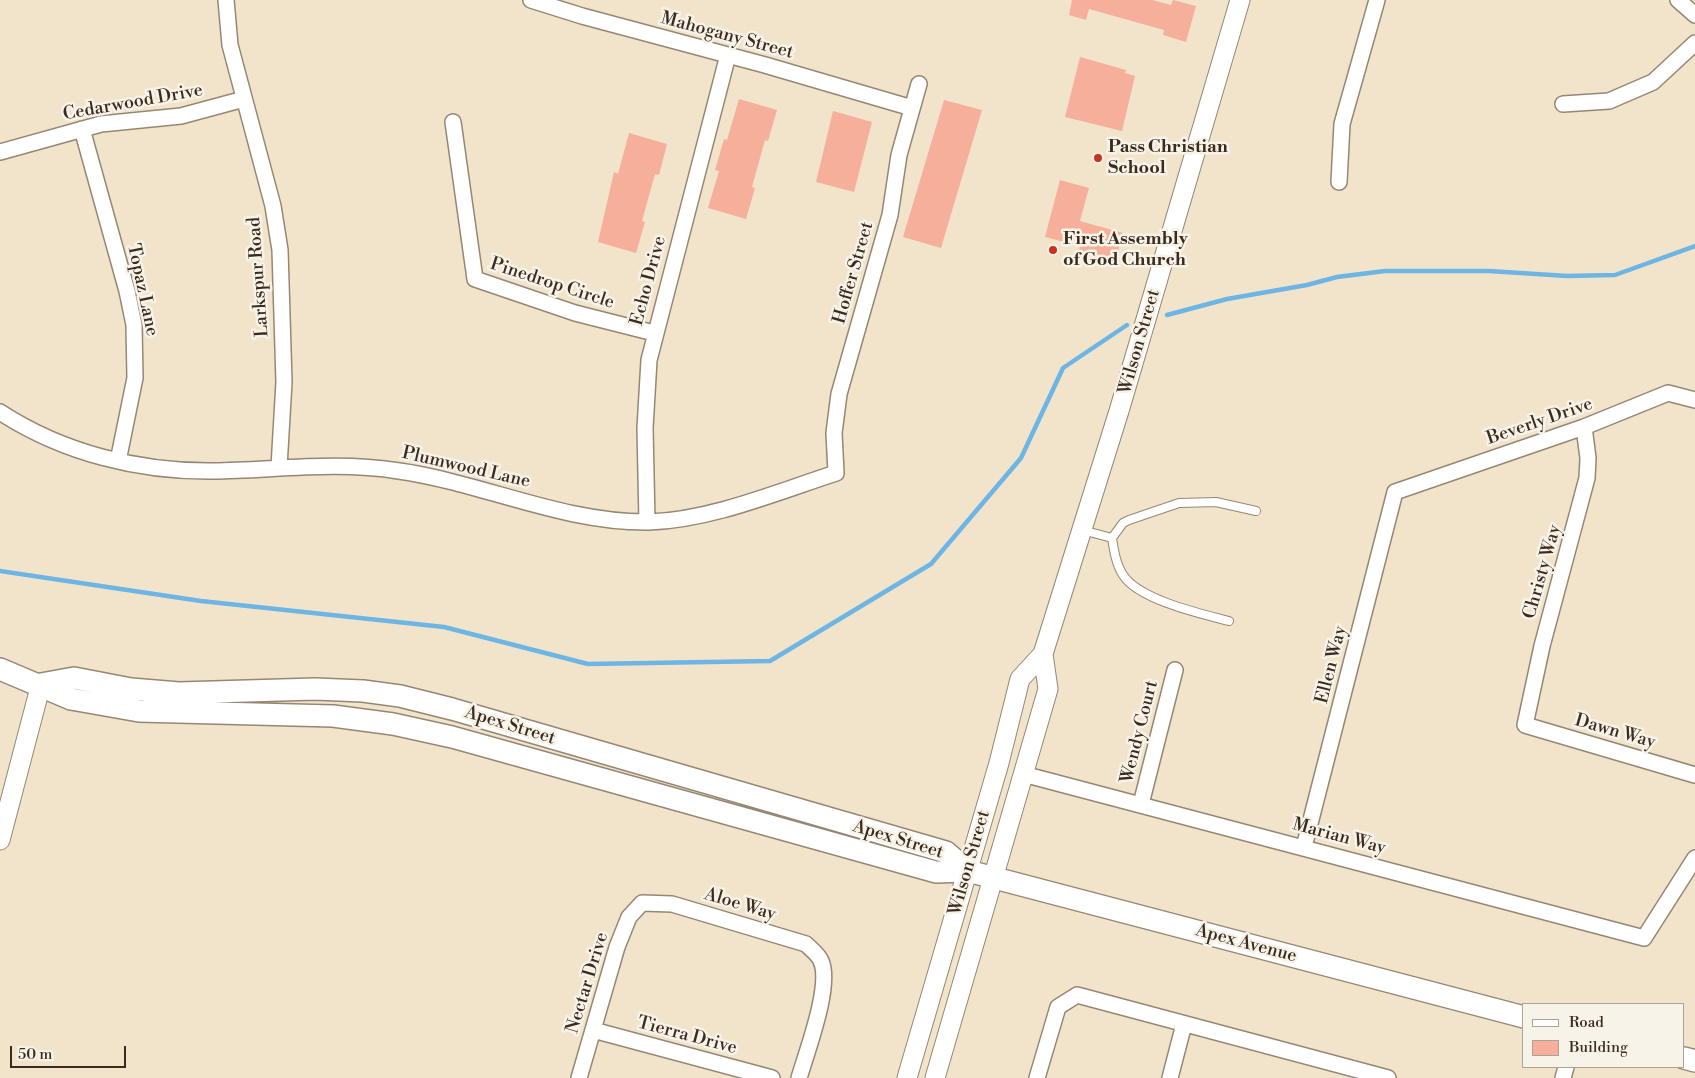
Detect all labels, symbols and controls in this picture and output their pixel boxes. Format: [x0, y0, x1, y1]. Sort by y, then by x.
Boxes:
street label: Mahogany Street [658, 8, 796, 64]
street label: Cedarwood Drive [61, 80, 205, 126]
place label: Pass Christian School [1108, 137, 1228, 180]
marker: Pass Christian School [1092, 152, 1104, 164]
street label: Larkspur Road [244, 216, 274, 338]
street label: Hoffer Street [829, 220, 879, 326]
place label: First Assembly of God Church [1063, 229, 1188, 272]
street label: Echo Drive [627, 234, 671, 328]
street label: Topaz Lane [122, 242, 162, 338]
marker: First Assembly of God Church [1047, 244, 1059, 256]
street label: Pinedrop Circle [487, 254, 617, 314]
street label: Wilson Street [1115, 287, 1165, 397]
street label: Beverly Drive [1484, 394, 1596, 450]
street label: Plumwood Lane [400, 443, 532, 493]
street label: Christy Way [1519, 522, 1567, 622]
street label: Ellen Way [1312, 624, 1352, 706]
street label: Wendy Court [1117, 678, 1163, 786]
street label: Apex Street [462, 702, 558, 750]
street label: Dawn Way [1572, 710, 1658, 754]
street label: Wilson Street [945, 808, 995, 918]
street label: Marian Way [1290, 814, 1388, 860]
street label: Apex Street [850, 816, 946, 864]
street label: Aloe Way [702, 884, 778, 926]
street label: Apex Avenue [1193, 920, 1299, 968]
street label: Nectar Drive [562, 930, 614, 1036]
legend [1522, 1003, 1685, 1068]
street label: Tierra Drive [635, 1012, 739, 1060]
text: Road [1569, 1013, 1604, 1032]
scale bar [12, 1036, 129, 1068]
text: Building [1569, 1038, 1628, 1057]
text: 50 m [18, 1045, 52, 1064]

